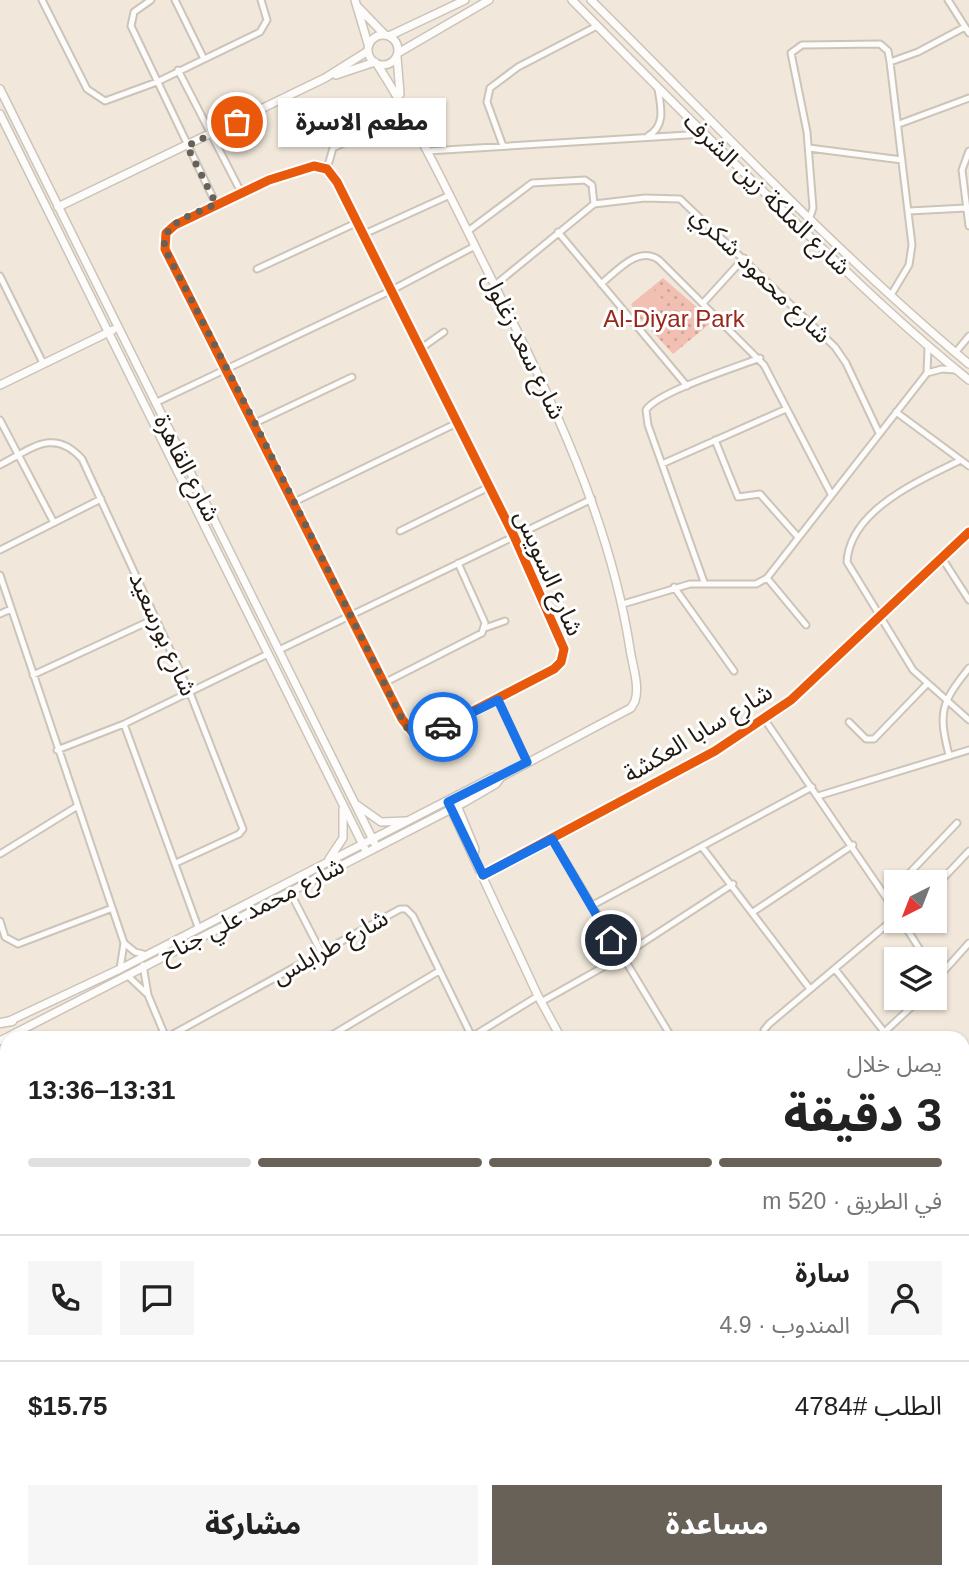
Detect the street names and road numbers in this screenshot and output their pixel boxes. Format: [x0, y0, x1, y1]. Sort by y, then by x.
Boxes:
street label: شارع الملكة زين الشرف [676, 107, 856, 283]
street label: شارع محمود شكري [682, 201, 837, 352]
street label: شارع سعد زغلول [474, 268, 572, 425]
street label: شارع القاهرة [145, 410, 226, 528]
street label: شارع السويس [506, 506, 589, 641]
street label: شارع بورسعيد [121, 568, 203, 701]
street label: شارع سابا العكشة [619, 678, 779, 791]
street label: شارع محمد علي جناح [155, 851, 351, 973]
street label: شارع طرابلس [267, 904, 394, 993]

